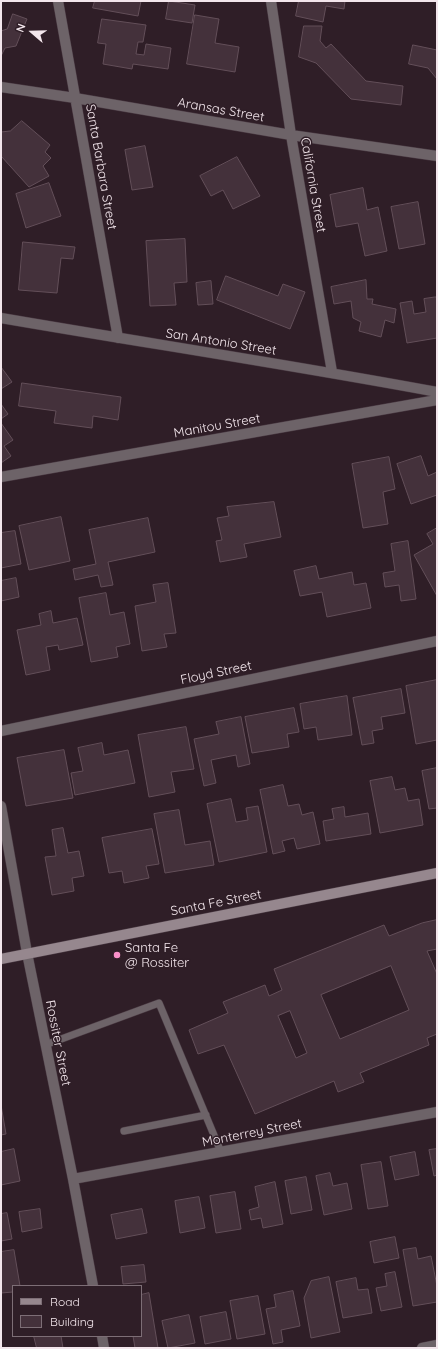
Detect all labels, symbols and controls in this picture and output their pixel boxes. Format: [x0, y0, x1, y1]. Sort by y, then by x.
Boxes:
north arrow [12, 12, 52, 52]
text: N [13, 22, 29, 34]
street label: Aransas Street [176, 95, 266, 125]
street label: Santa Barbara Street [82, 103, 120, 231]
street label: California Street [297, 136, 329, 234]
street label: San Antonio Street [165, 326, 277, 358]
street label: Manitou Street [173, 411, 261, 441]
street label: Floyd Street [179, 658, 253, 688]
street label: Santa Fe Street [169, 887, 263, 919]
place label: Santa Fe @ Rossiter [125, 940, 189, 971]
marker: Santa Fe @ Rossiter [112, 950, 122, 960]
street label: Rossiter Street [42, 999, 74, 1087]
street label: Monterrey Street [201, 1116, 303, 1150]
legend [12, 1285, 142, 1337]
text: Road [50, 1294, 80, 1309]
text: Building [50, 1314, 94, 1329]

